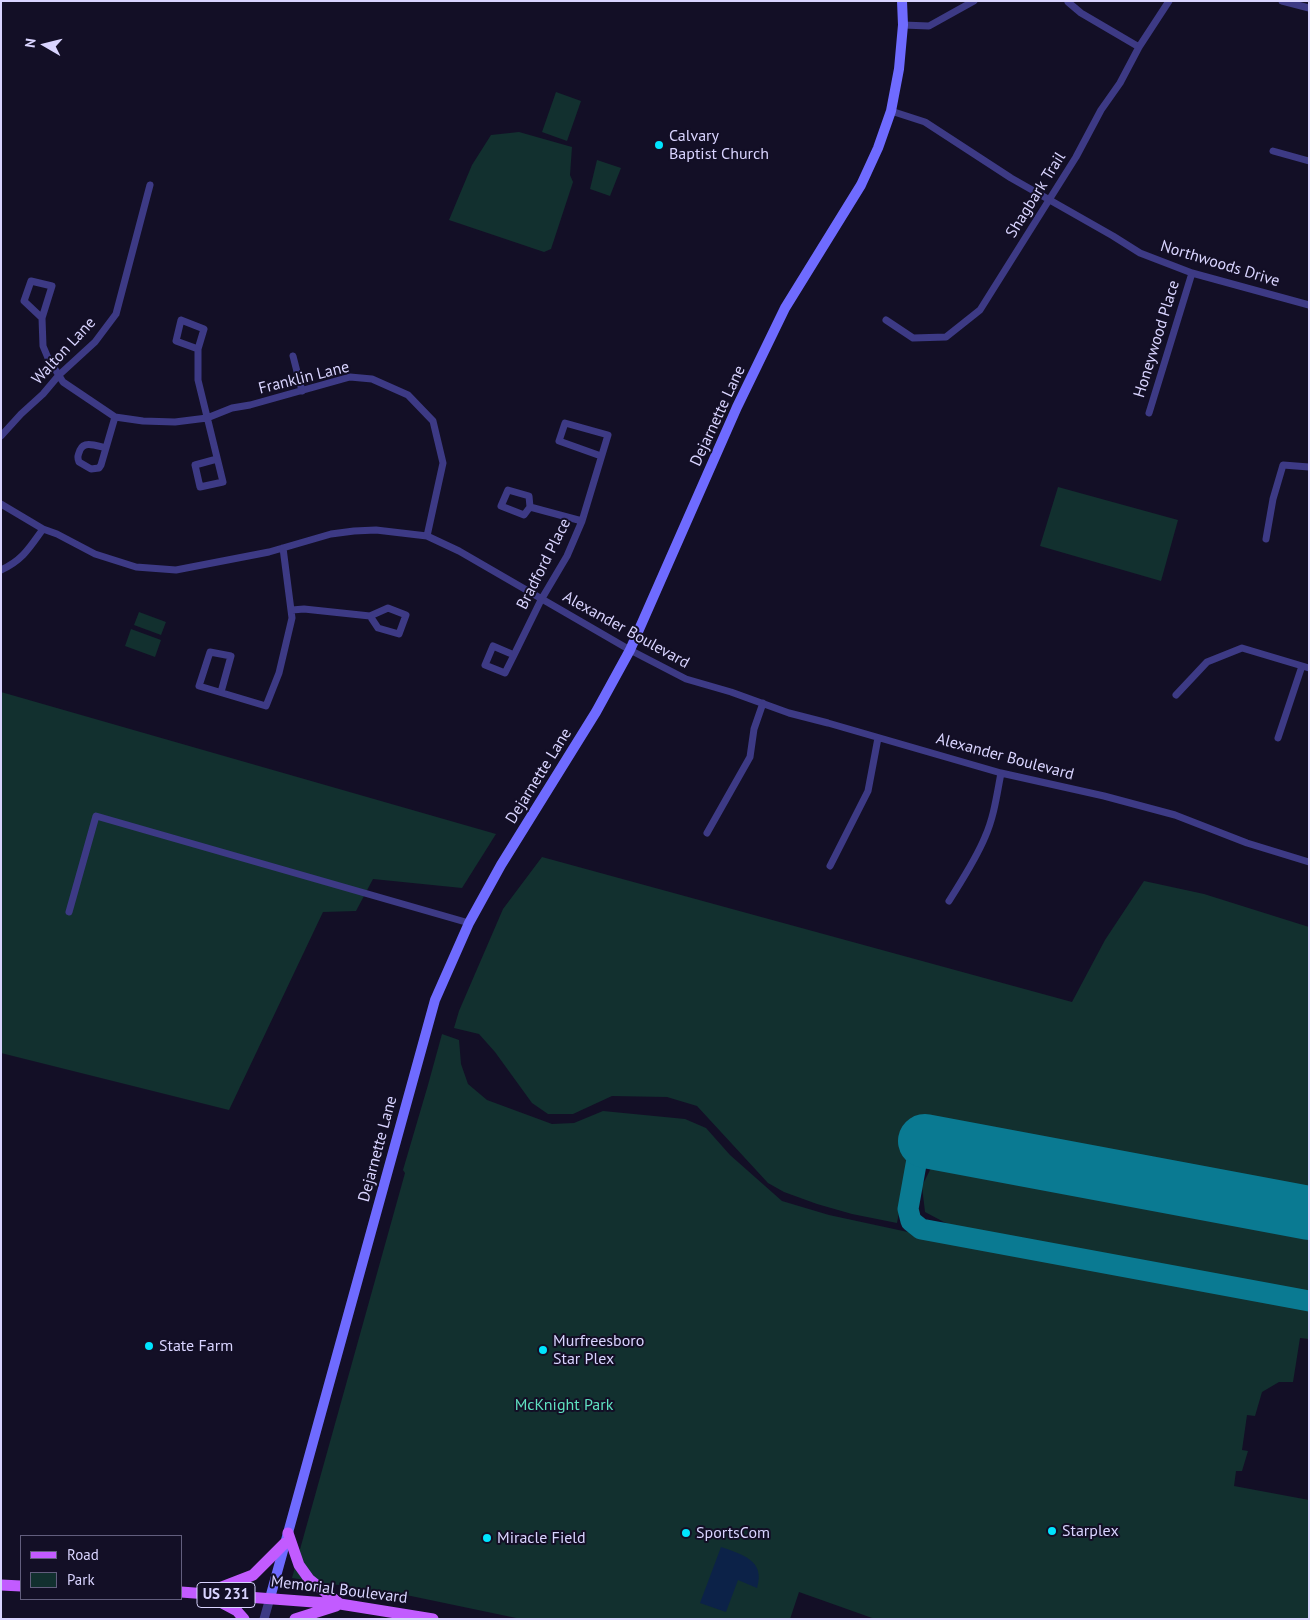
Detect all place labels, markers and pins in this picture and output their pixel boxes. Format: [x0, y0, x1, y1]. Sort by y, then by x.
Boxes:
place label: Calvary Baptist Church [669, 126, 769, 164]
marker: Calvary Baptist Church [653, 139, 665, 151]
place label: Murfreesboro Star Plex [553, 1331, 644, 1369]
place label: State Farm [159, 1336, 233, 1356]
marker: State Farm [143, 1340, 155, 1352]
marker: Murfreesboro Star Plex [537, 1344, 549, 1356]
place label: Starplex [1062, 1521, 1119, 1541]
place label: SportsCom [696, 1523, 770, 1543]
marker: Starplex [1046, 1525, 1058, 1537]
marker: SportsCom [680, 1527, 692, 1539]
place label: Miracle Field [497, 1528, 586, 1548]
marker: Miracle Field [481, 1532, 493, 1544]

